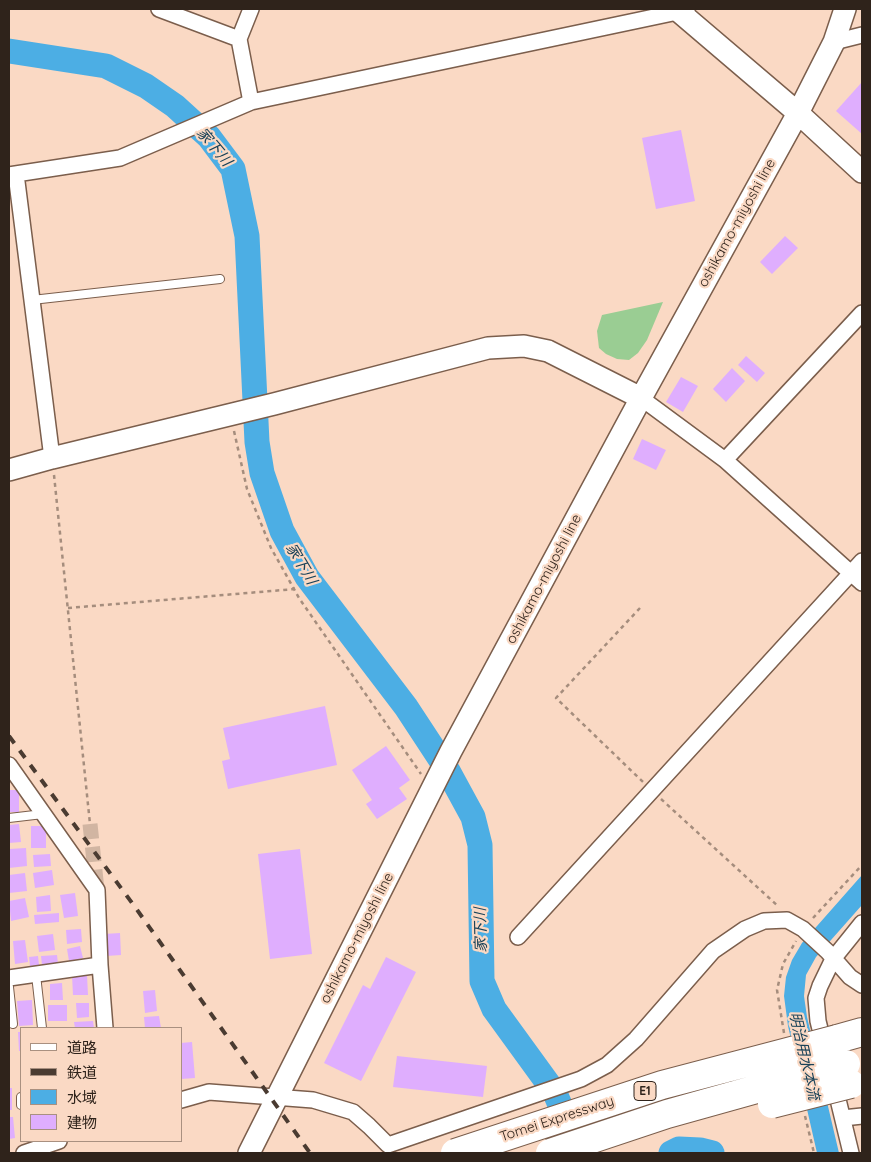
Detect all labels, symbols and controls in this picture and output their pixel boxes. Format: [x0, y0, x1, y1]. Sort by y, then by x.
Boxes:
water label: 家下川 [193, 124, 235, 170]
street label: oshikamo-miyoshi line [695, 156, 779, 290]
street label: oshikamo-miyoshi line [503, 511, 585, 647]
water label: 家下川 [282, 540, 320, 588]
street label: oshikamo-miyoshi line [317, 870, 397, 1006]
water label: 家下川 [472, 907, 490, 953]
water label: 明治用水本流 [785, 1010, 823, 1102]
legend [20, 1027, 182, 1142]
text: 道路 [67, 1038, 97, 1057]
text: 鉄道 [67, 1063, 97, 1082]
road number: E1 [634, 1082, 656, 1100]
text: 水域 [67, 1088, 97, 1107]
street label: Tomei Expressway [498, 1093, 616, 1145]
text: 建物 [67, 1113, 97, 1132]

